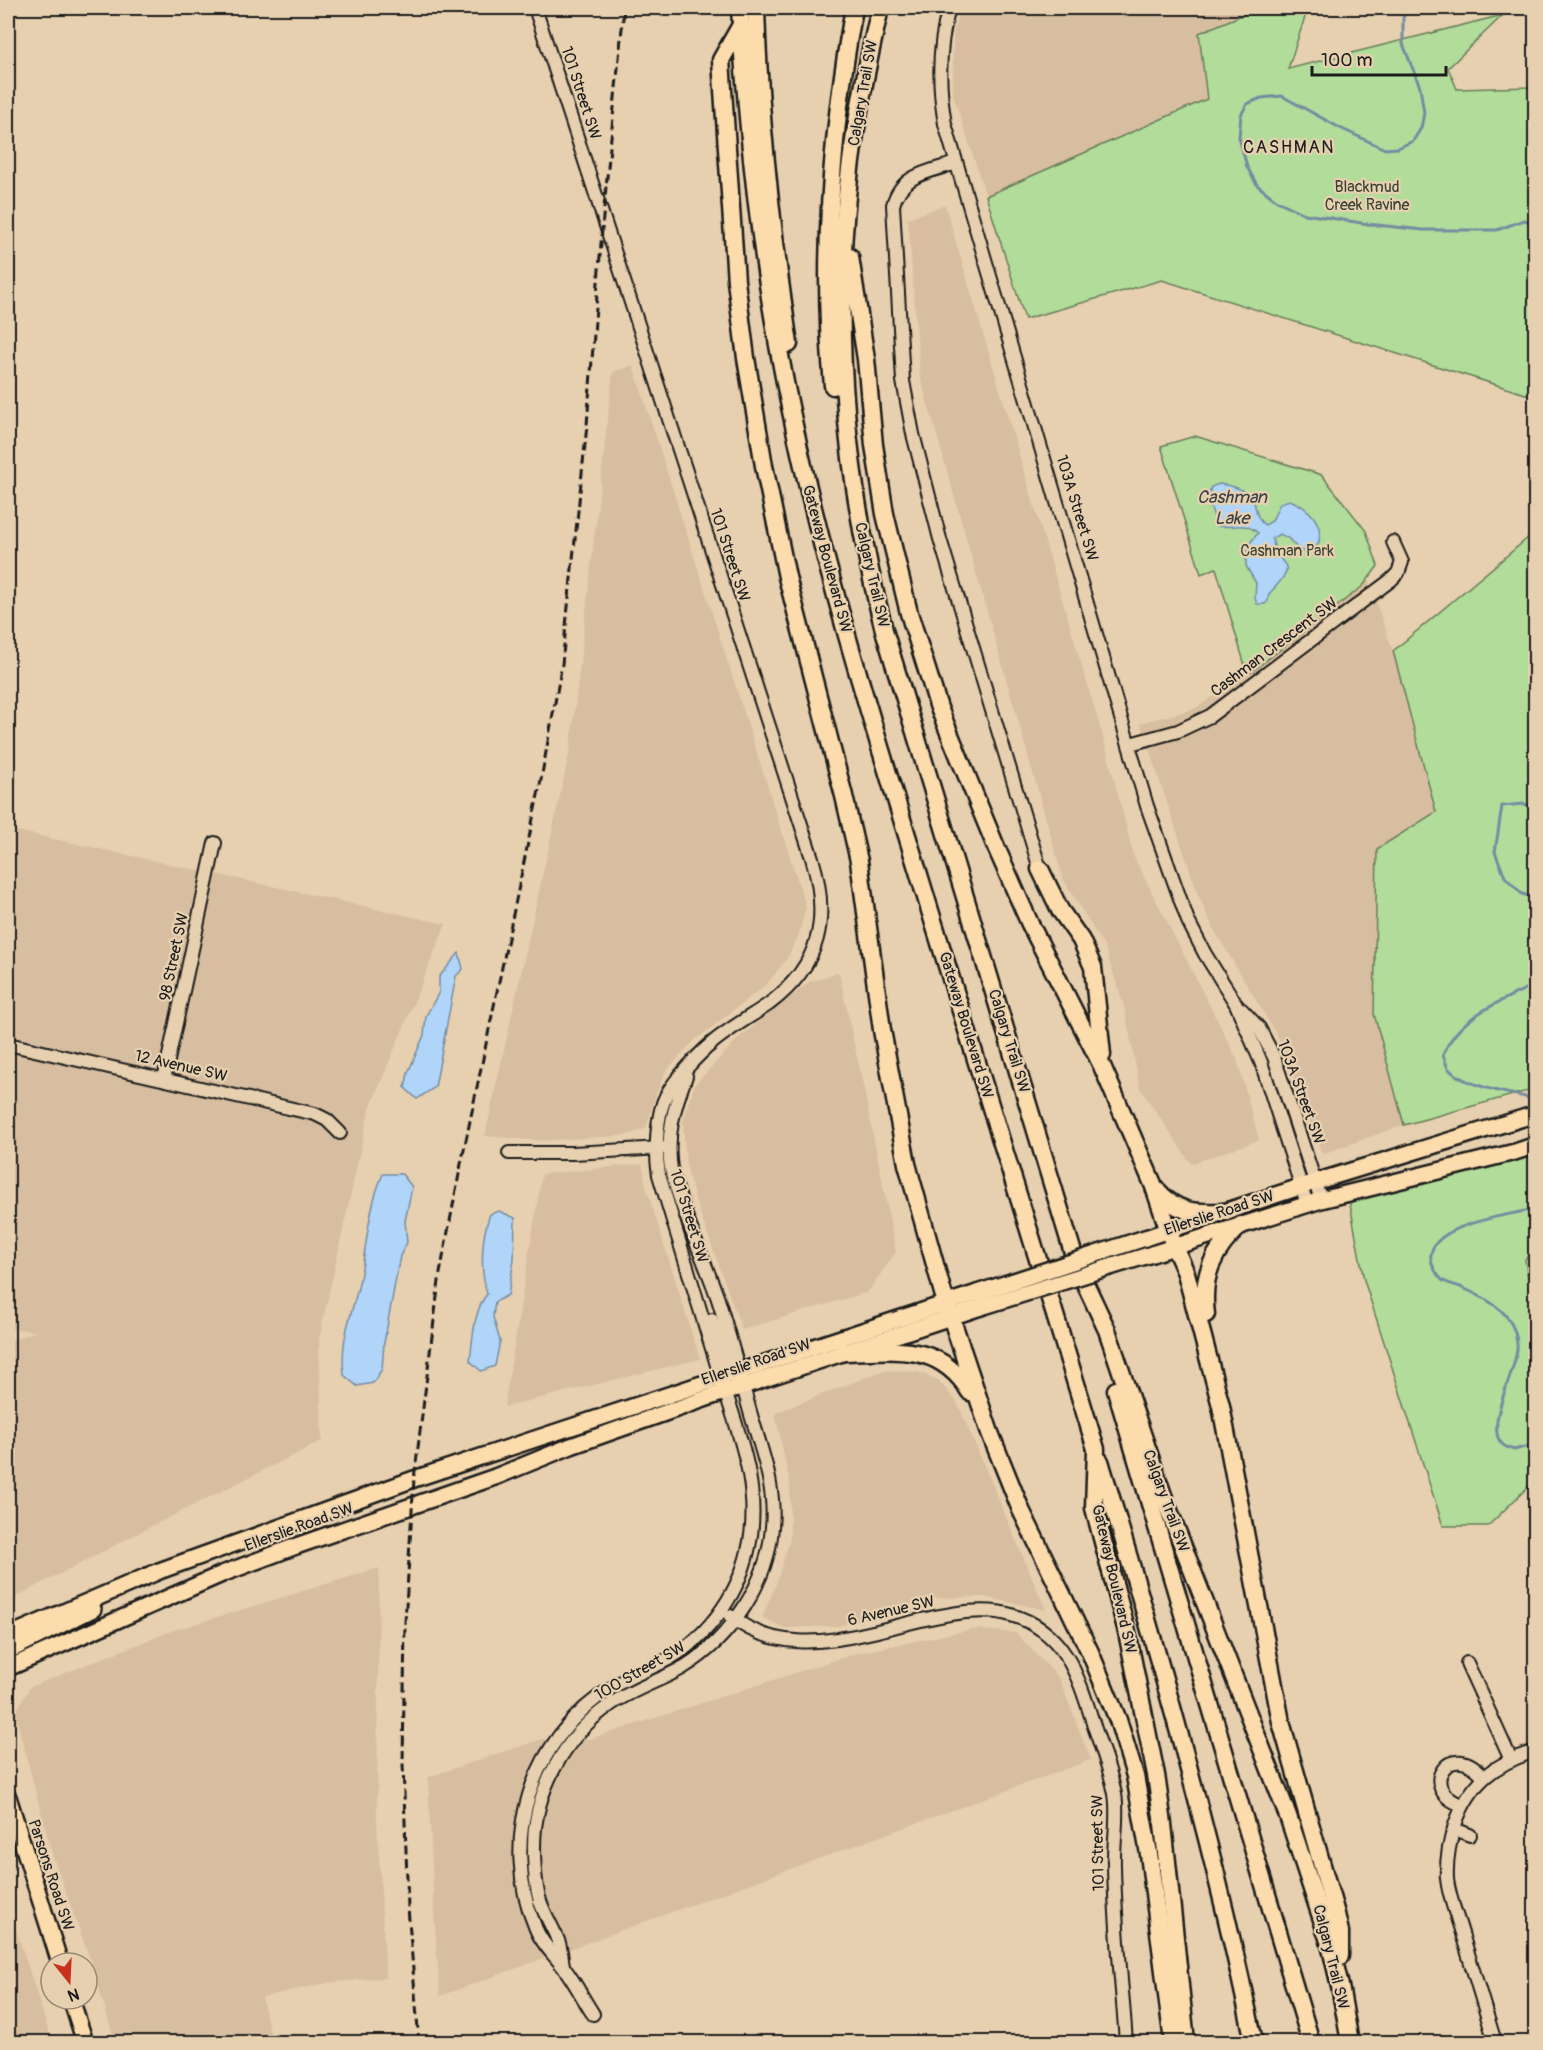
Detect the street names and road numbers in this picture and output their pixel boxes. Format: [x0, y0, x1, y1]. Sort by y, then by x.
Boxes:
street label: Calgary Trail SW [844, 38, 882, 148]
street label: 101 Street SW [557, 44, 605, 142]
street label: 103A Street SW [1051, 453, 1103, 563]
street label: Gateway Boulevard SW [798, 483, 856, 635]
street label: 101 Street SW [706, 506, 754, 604]
street label: Calgary Trail SW [850, 520, 894, 630]
street label: Cashman Crescent SW [1207, 593, 1341, 701]
street label: 98 Street SW [155, 911, 193, 1003]
street label: Gateway Boulevard SW [934, 949, 998, 1101]
street label: Calgary Trail SW [984, 987, 1034, 1095]
street label: 103A Street SW [1273, 1037, 1329, 1147]
street label: 12 Avenue SW [133, 1046, 229, 1086]
street label: 101 Street SW [665, 1167, 713, 1265]
street label: Ellerslie Road SW [1162, 1186, 1276, 1240]
street label: Ellerslie Road SW [699, 1334, 813, 1390]
street label: Calgary Trail SW [1138, 1447, 1194, 1555]
street label: Ellerslie Road SW [242, 1498, 356, 1556]
street label: Gateway Boulevard SW [1087, 1503, 1141, 1655]
street label: 6 Avenue SW [846, 1591, 936, 1631]
street label: 100 Street SW [591, 1637, 689, 1705]
street label: 101 Street SW [1087, 1794, 1109, 1892]
street label: Parsons Road SW [24, 1817, 78, 1933]
street label: Calgary Trail SW [1308, 1903, 1354, 2011]

